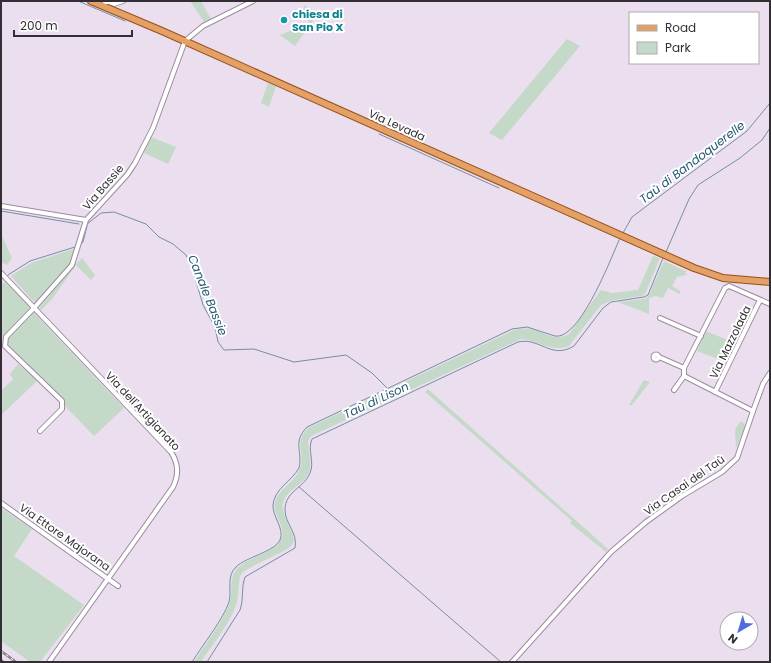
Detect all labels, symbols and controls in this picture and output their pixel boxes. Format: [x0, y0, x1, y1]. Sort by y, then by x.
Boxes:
place label: chiesa di San Pio X [292, 6, 343, 35]
scale bar [14, 12, 132, 38]
legend [629, 12, 759, 64]
marker: chiesa di San Pio X [279, 15, 289, 25]
text: 200 m [20, 17, 58, 34]
text: Road [665, 19, 696, 36]
text: Park [665, 39, 692, 56]
street label: Via Levada [366, 105, 428, 145]
water label: Taù di Bandoquerelle [636, 116, 749, 207]
street label: Via Bassie [79, 161, 127, 213]
water label: Canale Bassie [184, 252, 232, 338]
street label: Via Mazzolada [705, 303, 755, 381]
street label: Via dell'Artigianato [102, 368, 184, 454]
water label: Taù di Lison [341, 377, 411, 423]
street label: Via Casai del Taù [640, 451, 728, 519]
street label: Via Ettore Majorana [16, 500, 114, 574]
north arrow [719, 611, 759, 651]
text: N [725, 630, 741, 648]

